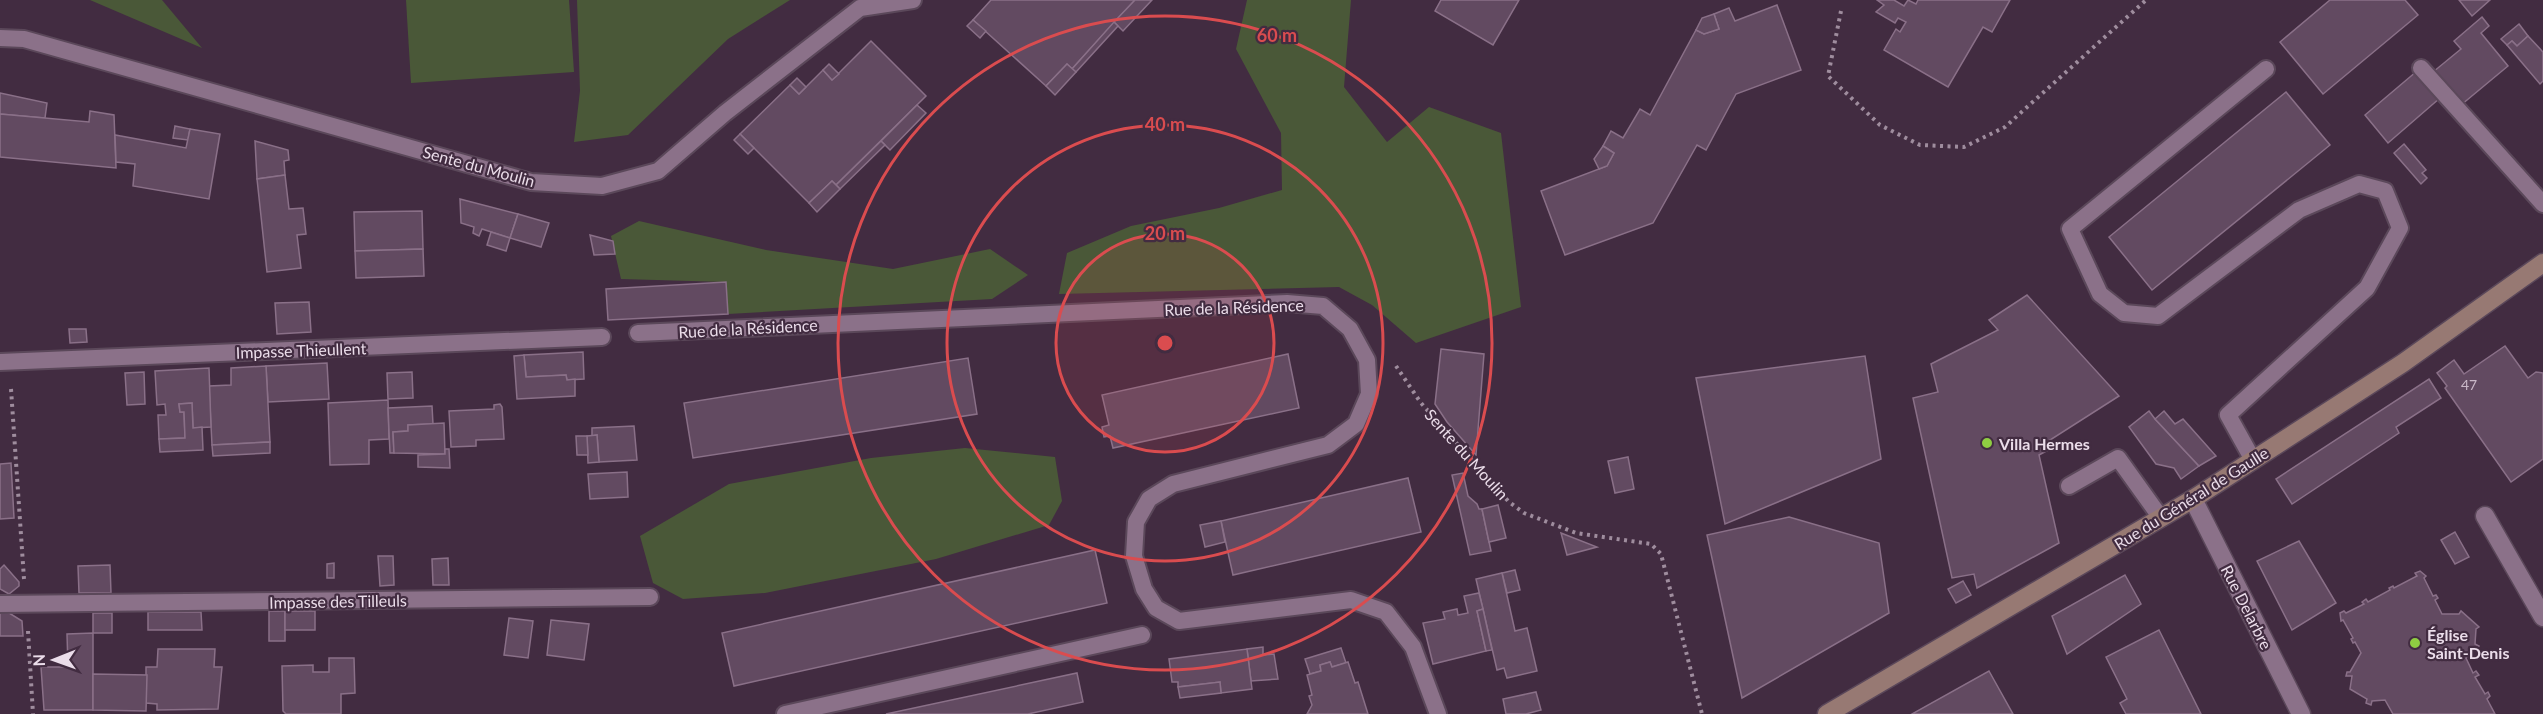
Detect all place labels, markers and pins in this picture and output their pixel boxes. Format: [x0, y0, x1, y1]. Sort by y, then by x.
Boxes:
centre of rings [1155, 333, 1175, 353]
place label: Villa Hermes [1998, 434, 2090, 453]
marker: Villa Hermes [1980, 436, 1994, 450]
place label: Église Saint-Denis [2427, 625, 2509, 662]
marker: Église Saint-Denis [2408, 636, 2422, 650]

